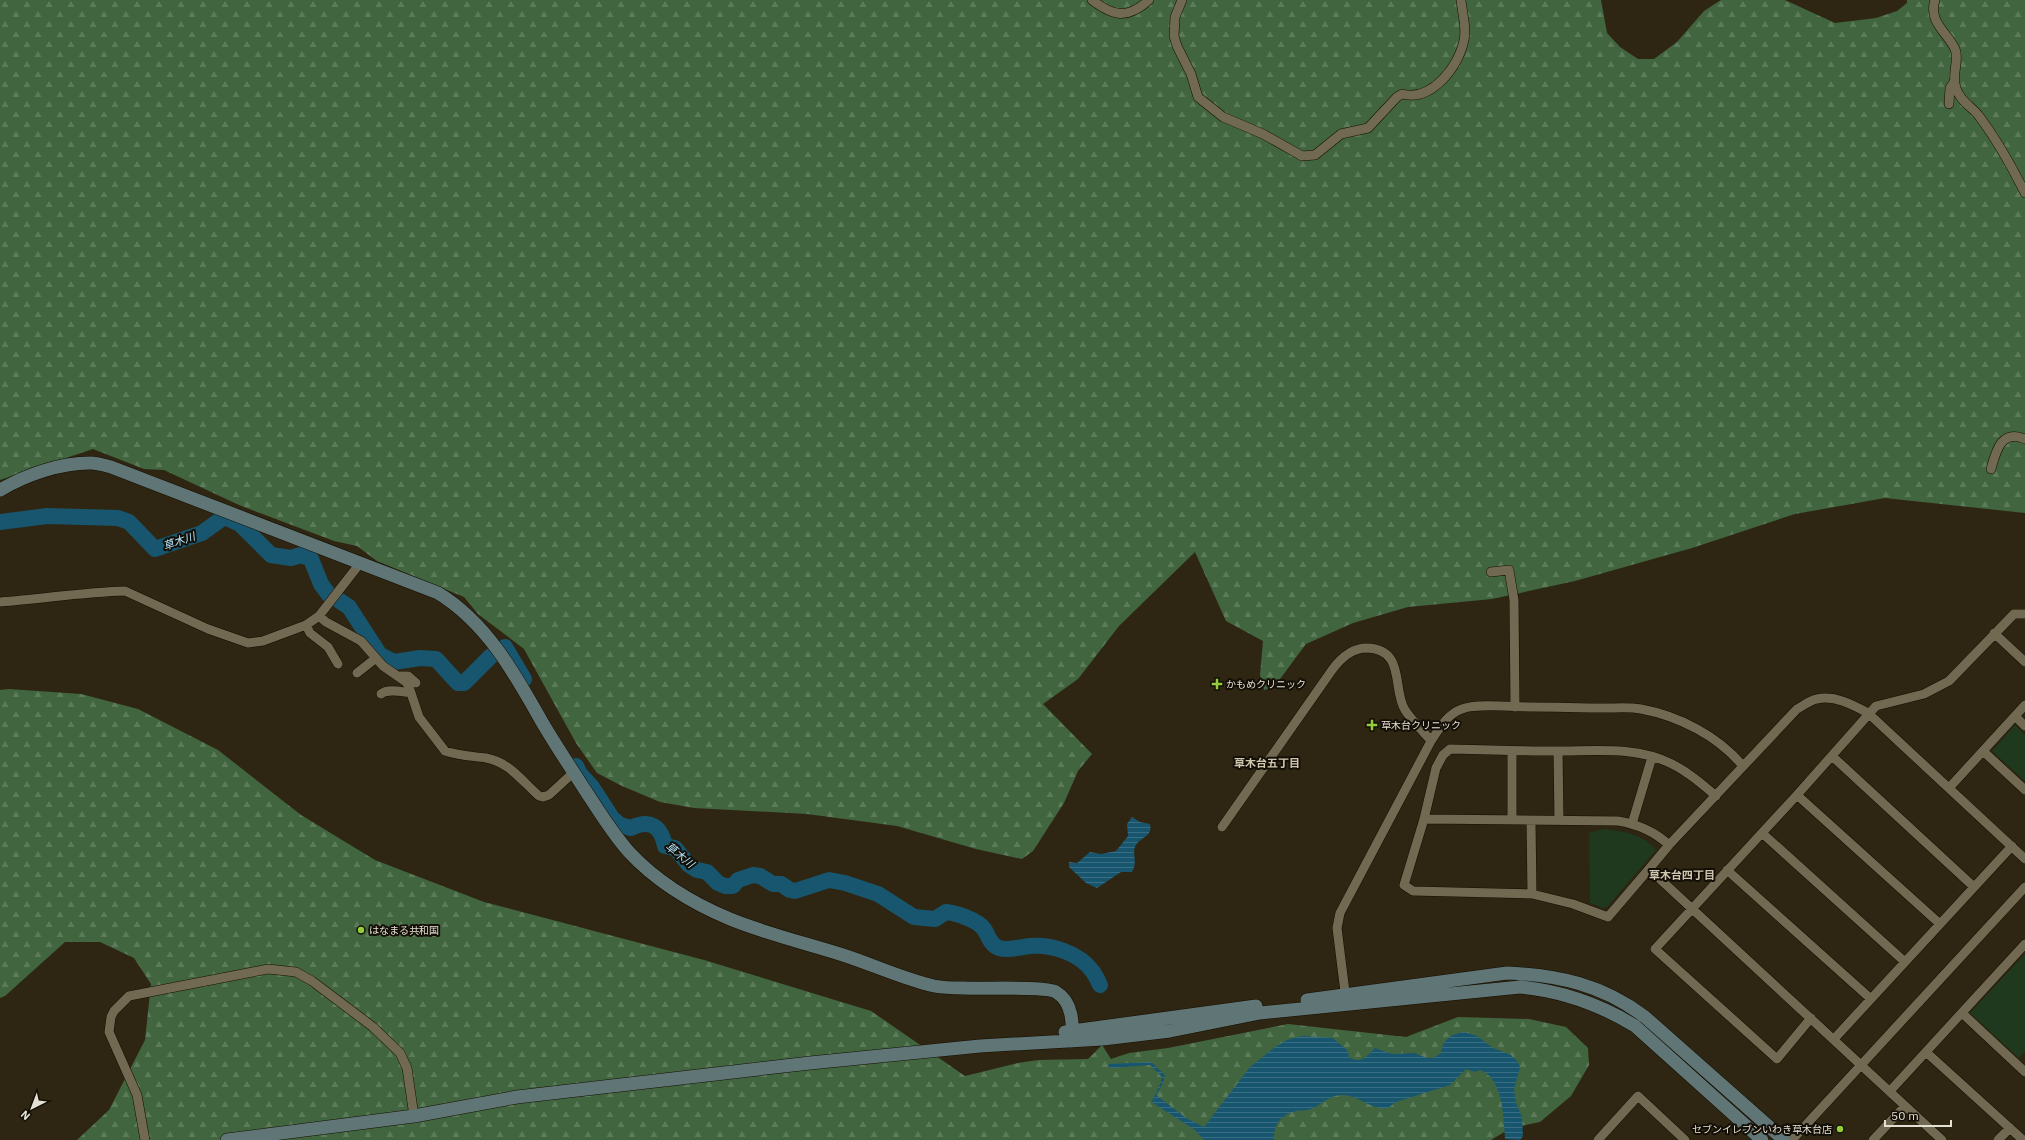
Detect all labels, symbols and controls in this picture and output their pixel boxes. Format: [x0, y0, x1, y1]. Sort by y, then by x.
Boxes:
water label: 草木川 [161, 529, 198, 553]
marker: かもめクリニック [1211, 678, 1223, 690]
place label: かもめクリニック [1226, 678, 1306, 691]
marker: 草木台クリニック [1366, 719, 1378, 731]
place label: 草木台クリニック [1381, 719, 1461, 732]
district label: 草木台五丁目 [1234, 756, 1300, 770]
water label: 草木川 [663, 839, 698, 871]
district label: 草木台四丁目 [1649, 868, 1715, 882]
place label: はなまる共和国 [369, 924, 439, 937]
marker: はなまる共和国 [356, 925, 366, 935]
north arrow [12, 1088, 52, 1128]
scale bar [1885, 1102, 1951, 1128]
text: N [18, 1108, 33, 1123]
text: 50 m [1891, 1108, 1919, 1123]
place label: セブンイレブンいわき草木台店 [1692, 1123, 1832, 1136]
marker: セブンイレブンいわき草木台店 [1835, 1124, 1845, 1134]

